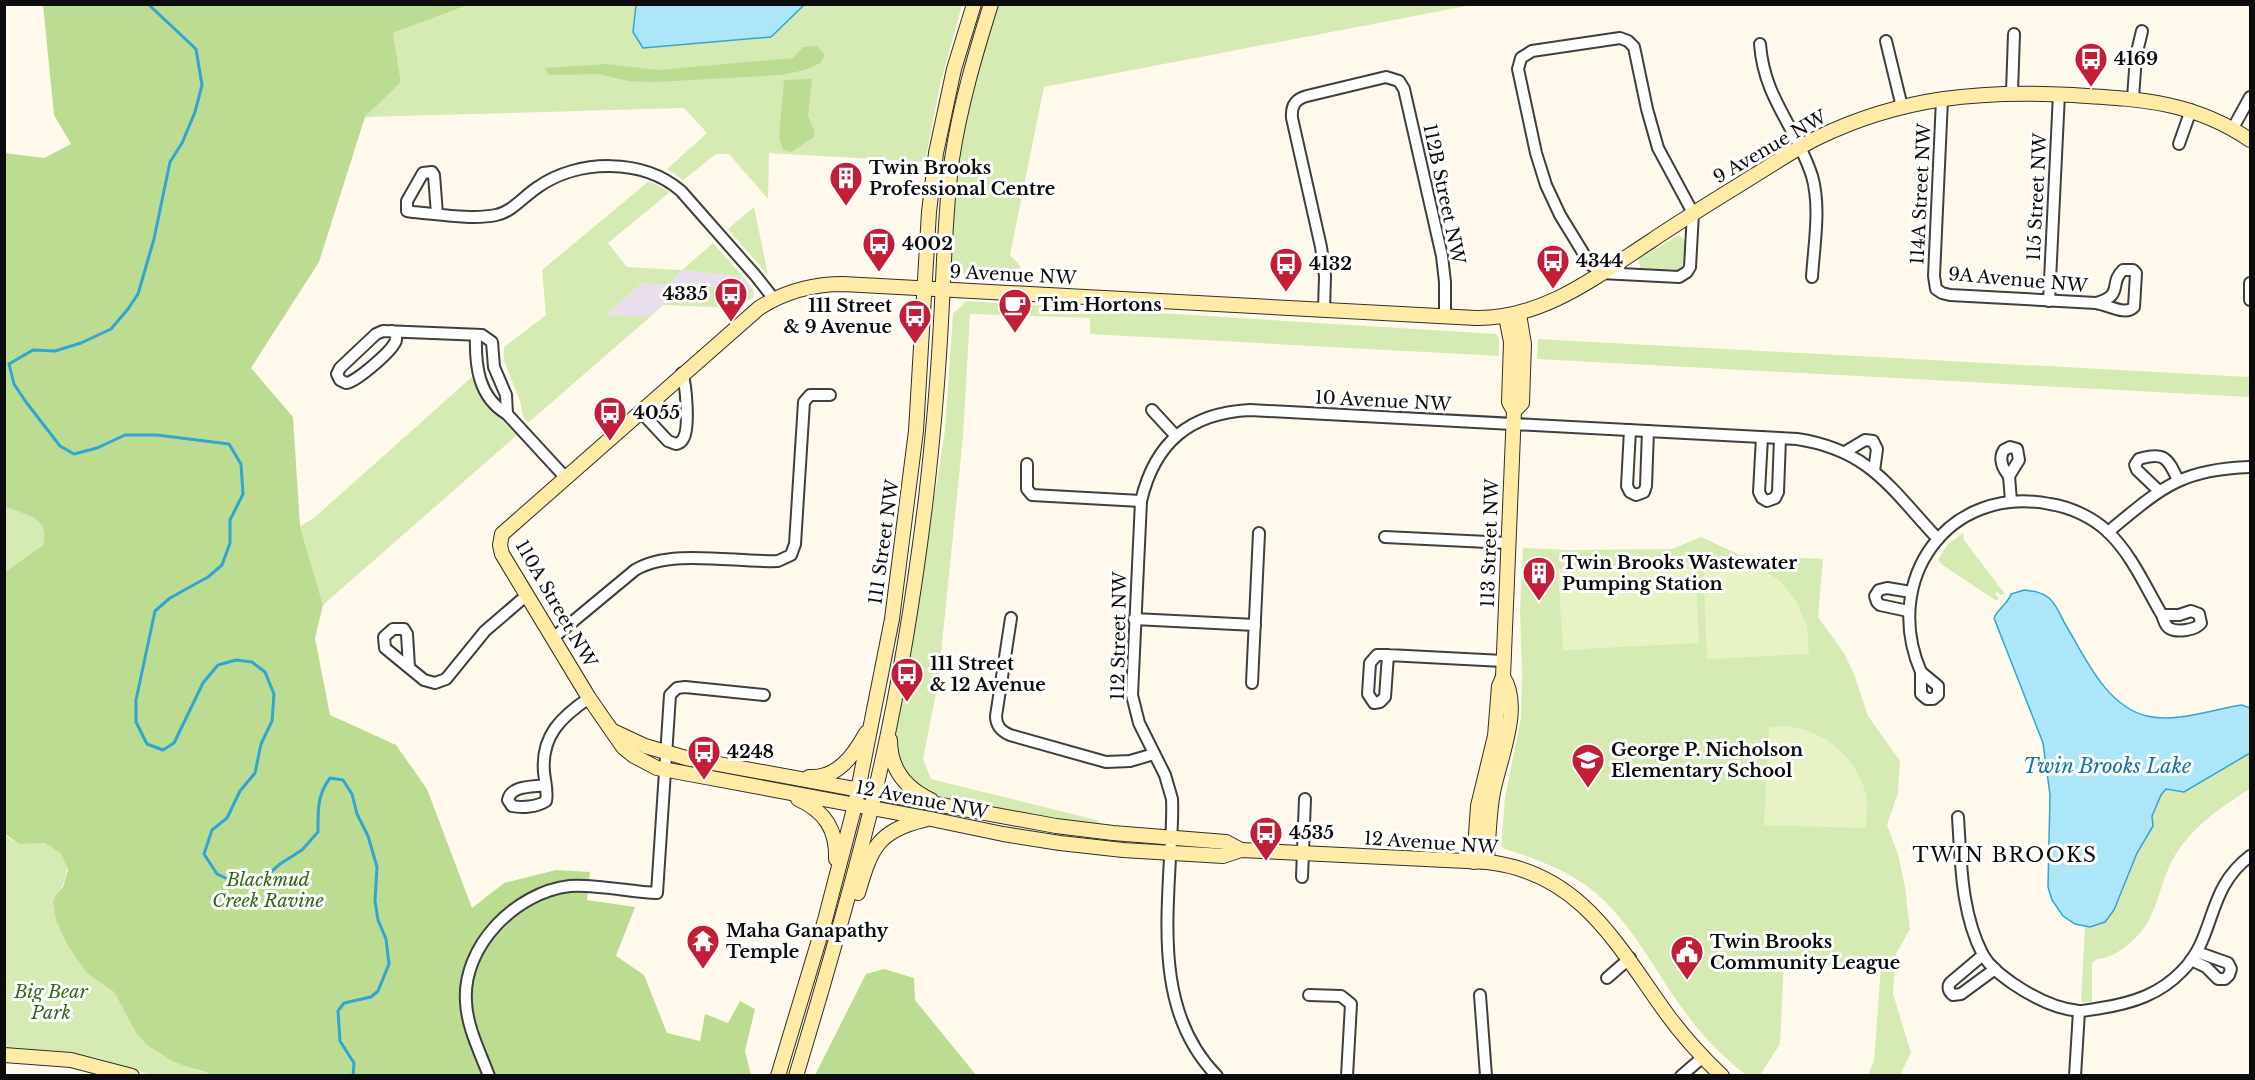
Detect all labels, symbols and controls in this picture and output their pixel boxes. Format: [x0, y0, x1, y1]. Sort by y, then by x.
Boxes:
bus stop icon: 4169 [2073, 41, 2109, 88]
place label: 4169 [2114, 48, 2158, 70]
street label: 9 Avenue NW [1709, 105, 1831, 188]
street label: 112B Street NW [1418, 122, 1470, 267]
street label: 114A Street NW [1906, 122, 1936, 265]
street label: 115 Street NW [2023, 132, 2051, 262]
place label: Twin Brooks Professional Centre [869, 157, 1055, 200]
building icon: Twin Brooks Professional Centre [828, 160, 864, 207]
bus stop icon: 4002 [861, 226, 897, 273]
place label: 4002 [902, 233, 953, 255]
bus stop icon: 4344 [1535, 243, 1571, 290]
bus stop icon: 4132 [1268, 246, 1304, 293]
place label: 4344 [1576, 250, 1623, 272]
place label: 4132 [1309, 253, 1352, 275]
street label: 9 Avenue NW [949, 261, 1078, 289]
street label: 9A Avenue NW [1947, 263, 2089, 297]
bus stop icon: 4335 [713, 276, 749, 323]
place label: 4335 [662, 283, 708, 305]
cafe icon: Tim Hortons [997, 287, 1033, 334]
place label: Tim Hortons [1038, 294, 1162, 316]
place label: 111 Street & 9 Avenue [784, 295, 892, 338]
bus stop icon: 111 Street & 9 Avenue [897, 298, 933, 345]
street label: 10 Avenue NW [1314, 386, 1453, 416]
bus stop icon: 4055 [592, 395, 628, 442]
place label: 4055 [633, 402, 680, 424]
street label: 111 Street NW [864, 477, 904, 606]
street label: 113 Street NW [1477, 477, 1503, 608]
street label: 110A Street NW [511, 536, 602, 672]
place label: Twin Brooks Wastewater Pumping Station [1562, 552, 1797, 595]
building icon: Twin Brooks Wastewater Pumping Station [1521, 555, 1557, 602]
street label: 112 Street NW [1107, 570, 1131, 701]
place label: 111 Street & 12 Avenue [930, 653, 1046, 696]
bus stop icon: 111 Street & 12 Avenue [889, 656, 925, 703]
bus stop icon: 4248 [686, 734, 722, 781]
place label: George P. Nicholson Elementary School [1611, 739, 1803, 782]
place label: 4248 [727, 741, 774, 763]
school or university icon: George P. Nicholson Elementary School [1570, 742, 1606, 789]
water label: Twin Brooks Lake [2023, 754, 2191, 778]
street label: 12 Avenue NW [854, 776, 991, 824]
bus stop icon: 4535 [1248, 815, 1284, 862]
place label: 4535 [1289, 822, 1334, 844]
street label: 12 Avenue NW [1363, 827, 1500, 859]
district label: TWIN BROOKS [1913, 843, 2097, 867]
park label: Blackmud Creek Ravine [212, 869, 324, 912]
place label: Maha Ganapathy Temple [726, 920, 889, 963]
temple icon: Maha Ganapathy Temple [685, 923, 721, 970]
place label: Twin Brooks Community League [1710, 931, 1900, 974]
public building icon: Twin Brooks Community League [1669, 934, 1705, 981]
park label: Big Bear Park [13, 981, 89, 1024]

